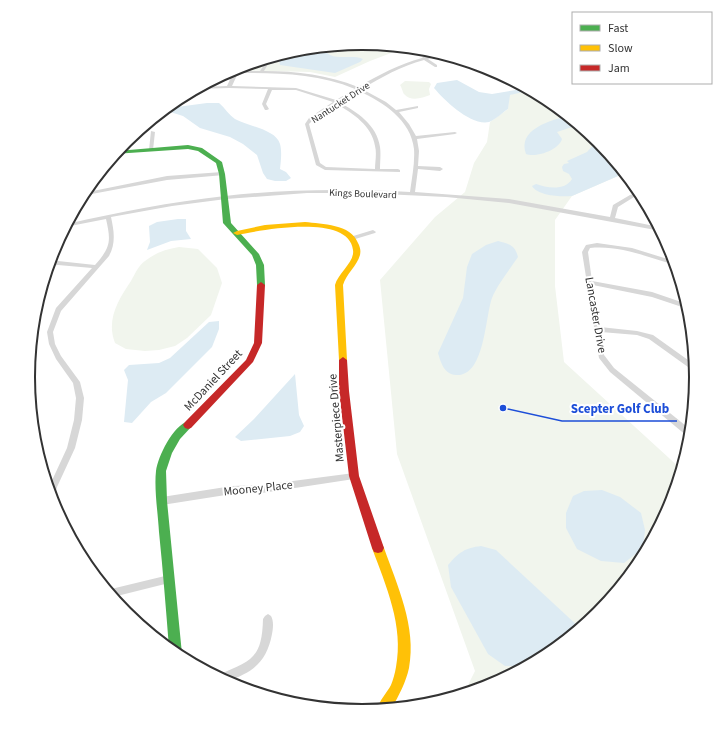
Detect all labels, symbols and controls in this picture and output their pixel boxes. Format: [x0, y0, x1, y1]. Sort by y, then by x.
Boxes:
legend [572, 12, 712, 84]
text: Fast [608, 20, 628, 37]
text: Slow [608, 40, 633, 57]
text: Jam [608, 60, 630, 77]
street label: Nantucket Drive [309, 79, 373, 127]
street label: Kings Boulevard [329, 186, 397, 202]
street label: Lancaster Drive [580, 276, 611, 355]
street label: McDaniel Street [180, 346, 246, 415]
street label: Masterpiece Drive [324, 373, 349, 463]
callout: Scepter Golf Club [562, 396, 677, 421]
text: Scepter Golf Club [571, 400, 669, 418]
street label: Mooney Place [223, 476, 293, 501]

